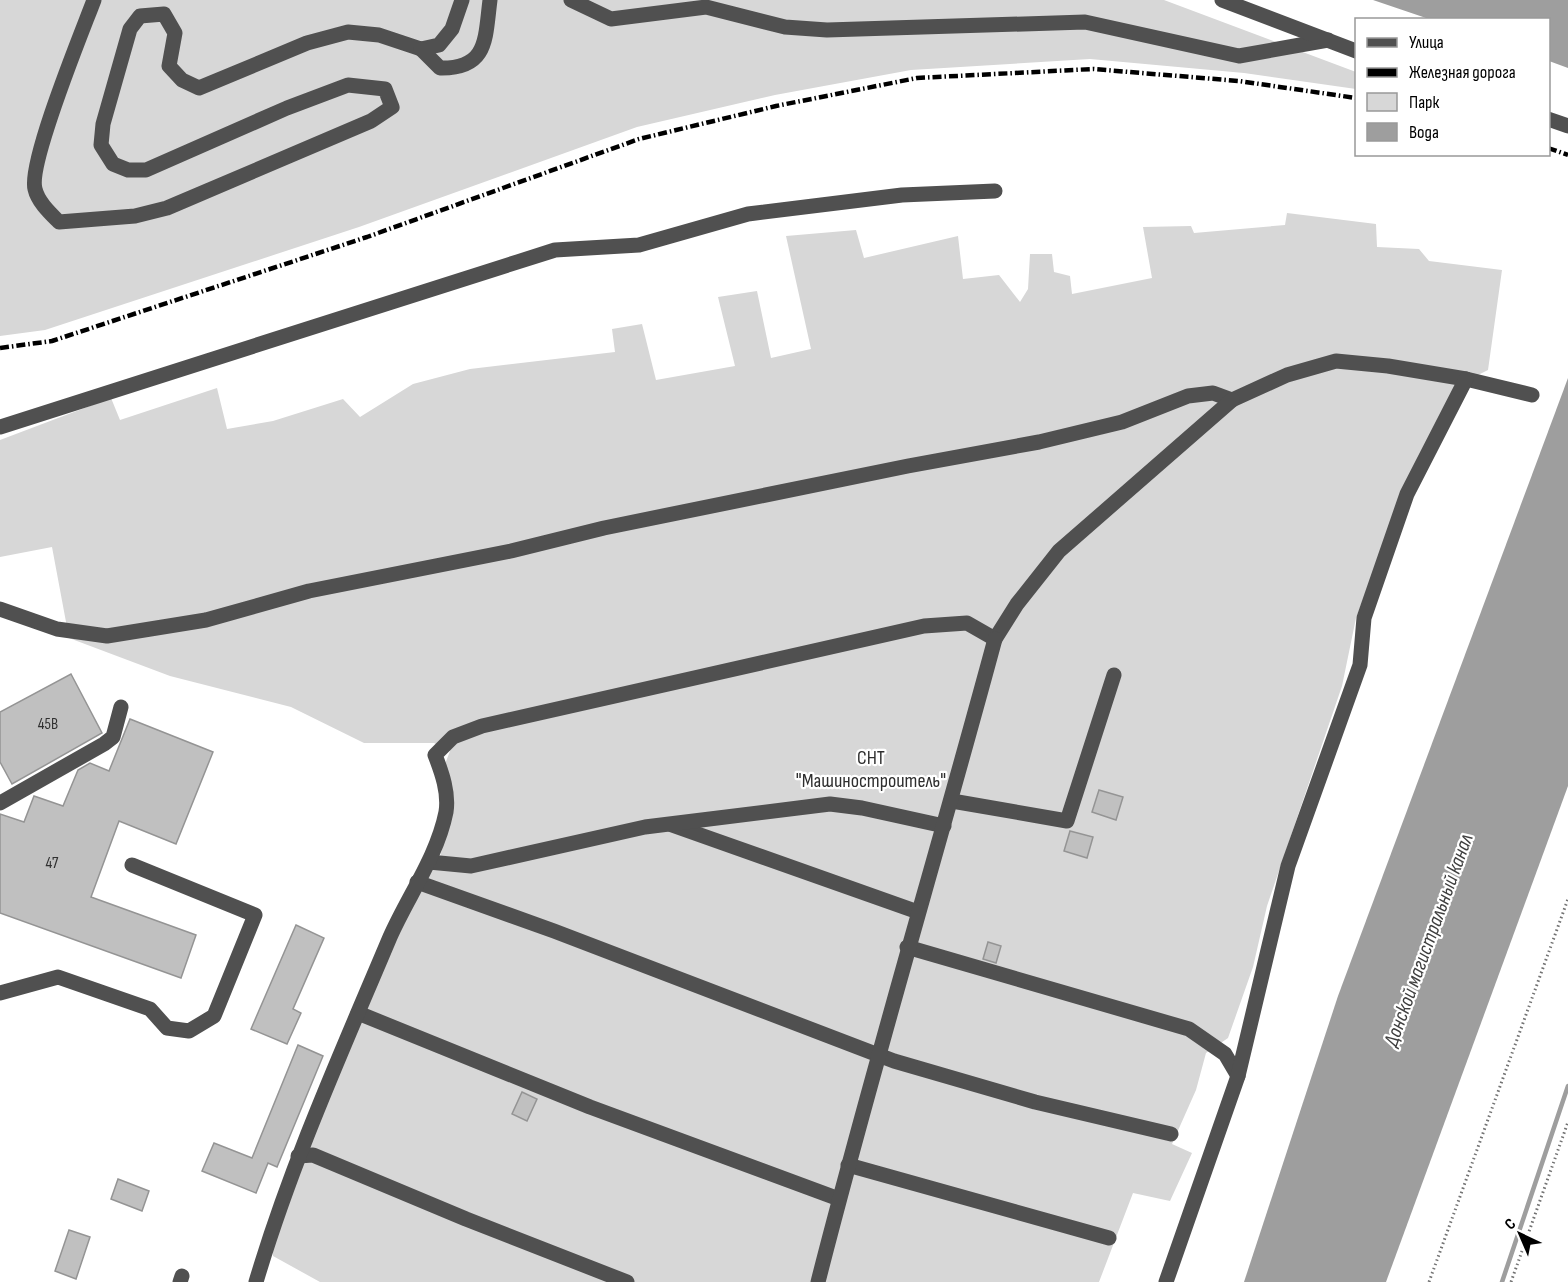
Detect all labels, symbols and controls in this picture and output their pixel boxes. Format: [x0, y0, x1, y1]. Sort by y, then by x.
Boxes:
legend [1355, 18, 1550, 156]
text: Улица [1409, 32, 1444, 53]
text: Железная дорога [1409, 62, 1516, 83]
text: Парк [1409, 92, 1440, 113]
text: Вода [1409, 122, 1439, 143]
house number: 45В [38, 715, 58, 734]
park label: СНТ "Машиностроитель" [796, 746, 946, 793]
water label: Донской магистральный канал [1378, 831, 1479, 1051]
house number: 47 [46, 854, 59, 873]
north arrow [1490, 1204, 1550, 1264]
text: С [1501, 1215, 1520, 1234]

